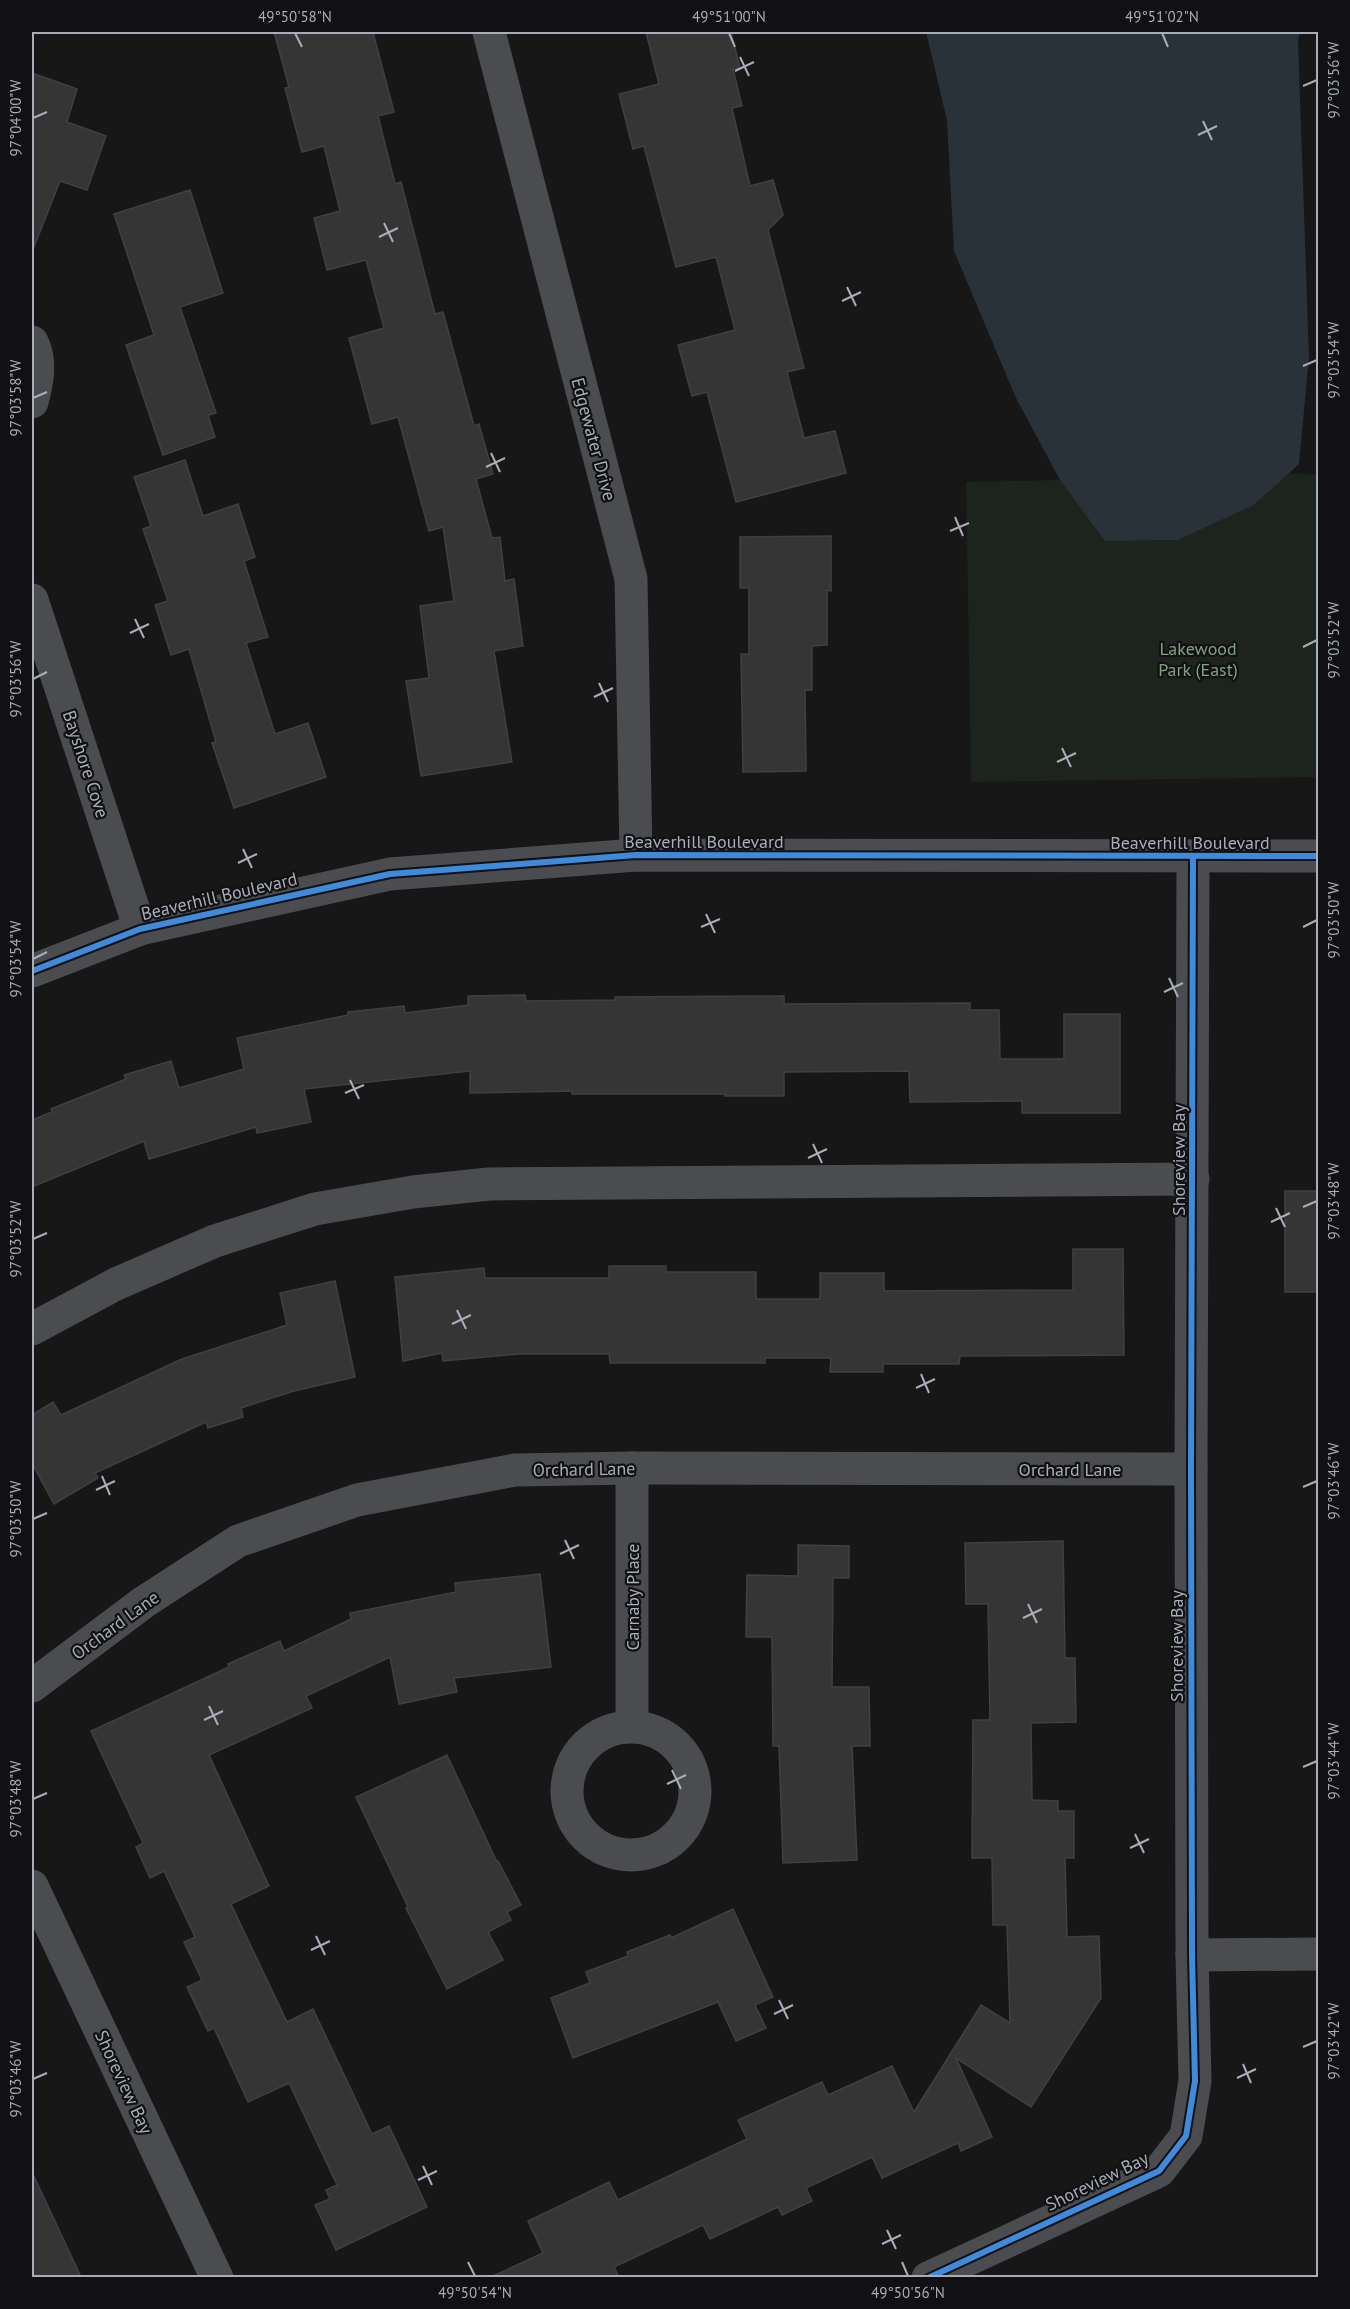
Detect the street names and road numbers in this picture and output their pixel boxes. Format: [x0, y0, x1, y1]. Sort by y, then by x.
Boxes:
street label: Edgewater Drive [567, 375, 621, 503]
street label: Bayshore Cove [58, 707, 114, 821]
street label: Beaverhill Boulevard [624, 830, 784, 853]
street label: Beaverhill Boulevard [1110, 831, 1270, 854]
street label: Beaverhill Boulevard [139, 867, 299, 925]
street label: Shoreview Bay [1167, 1103, 1190, 1216]
street label: Orchard Lane [532, 1457, 636, 1481]
street label: Orchard Lane [1019, 1458, 1121, 1481]
street label: Carnaby Place [621, 1544, 644, 1650]
street label: Orchard Lane [67, 1585, 163, 1665]
street label: Shoreview Bay [1165, 1589, 1188, 1702]
street label: Shoreview Bay [90, 2026, 158, 2138]
street label: Shoreview Bay [1042, 2146, 1153, 2216]

